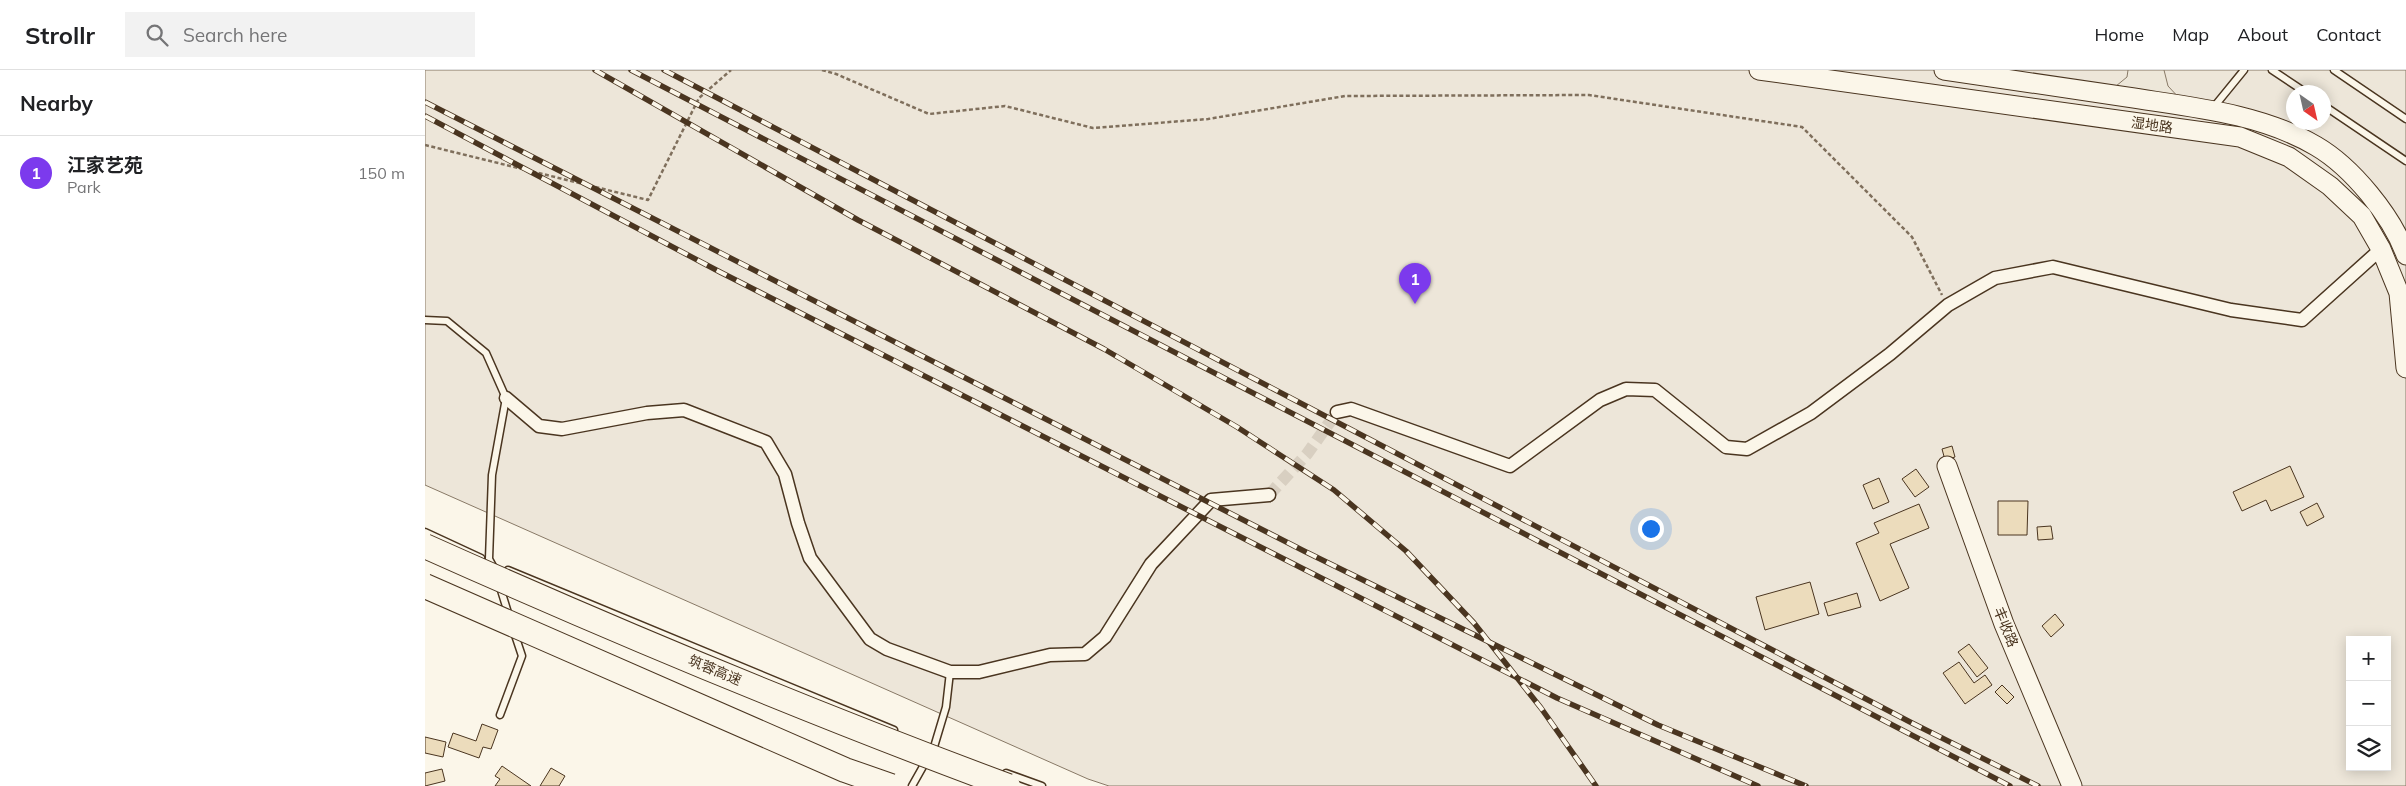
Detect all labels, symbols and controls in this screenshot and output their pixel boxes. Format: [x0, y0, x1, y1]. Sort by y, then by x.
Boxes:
search box [125, 12, 475, 57]
text: Strollr [25, 20, 95, 50]
icon: search [143, 21, 171, 49]
text: Search here [183, 23, 287, 47]
text: Home [2094, 23, 2144, 46]
text: Map [2172, 23, 2209, 46]
text: About [2237, 23, 2288, 46]
text: Contact [2316, 23, 2381, 46]
north arrow [2286, 85, 2331, 130]
text: Nearby [20, 90, 93, 116]
street label: 湿地路 [2130, 113, 2174, 137]
text: 江家艺苑 [67, 153, 143, 177]
text: 1 [31, 163, 41, 183]
text: 150 m [358, 163, 405, 183]
text: Park [67, 177, 101, 197]
pin: 1 [1399, 263, 1431, 304]
your location [1638, 516, 1664, 542]
street label: 丰收路 [1990, 604, 2022, 650]
map controls [2346, 636, 2391, 771]
button: + [2346, 636, 2391, 681]
street label: 筑蓉高速 [686, 651, 744, 689]
button: − [2346, 681, 2391, 726]
button: layers [2346, 726, 2391, 771]

